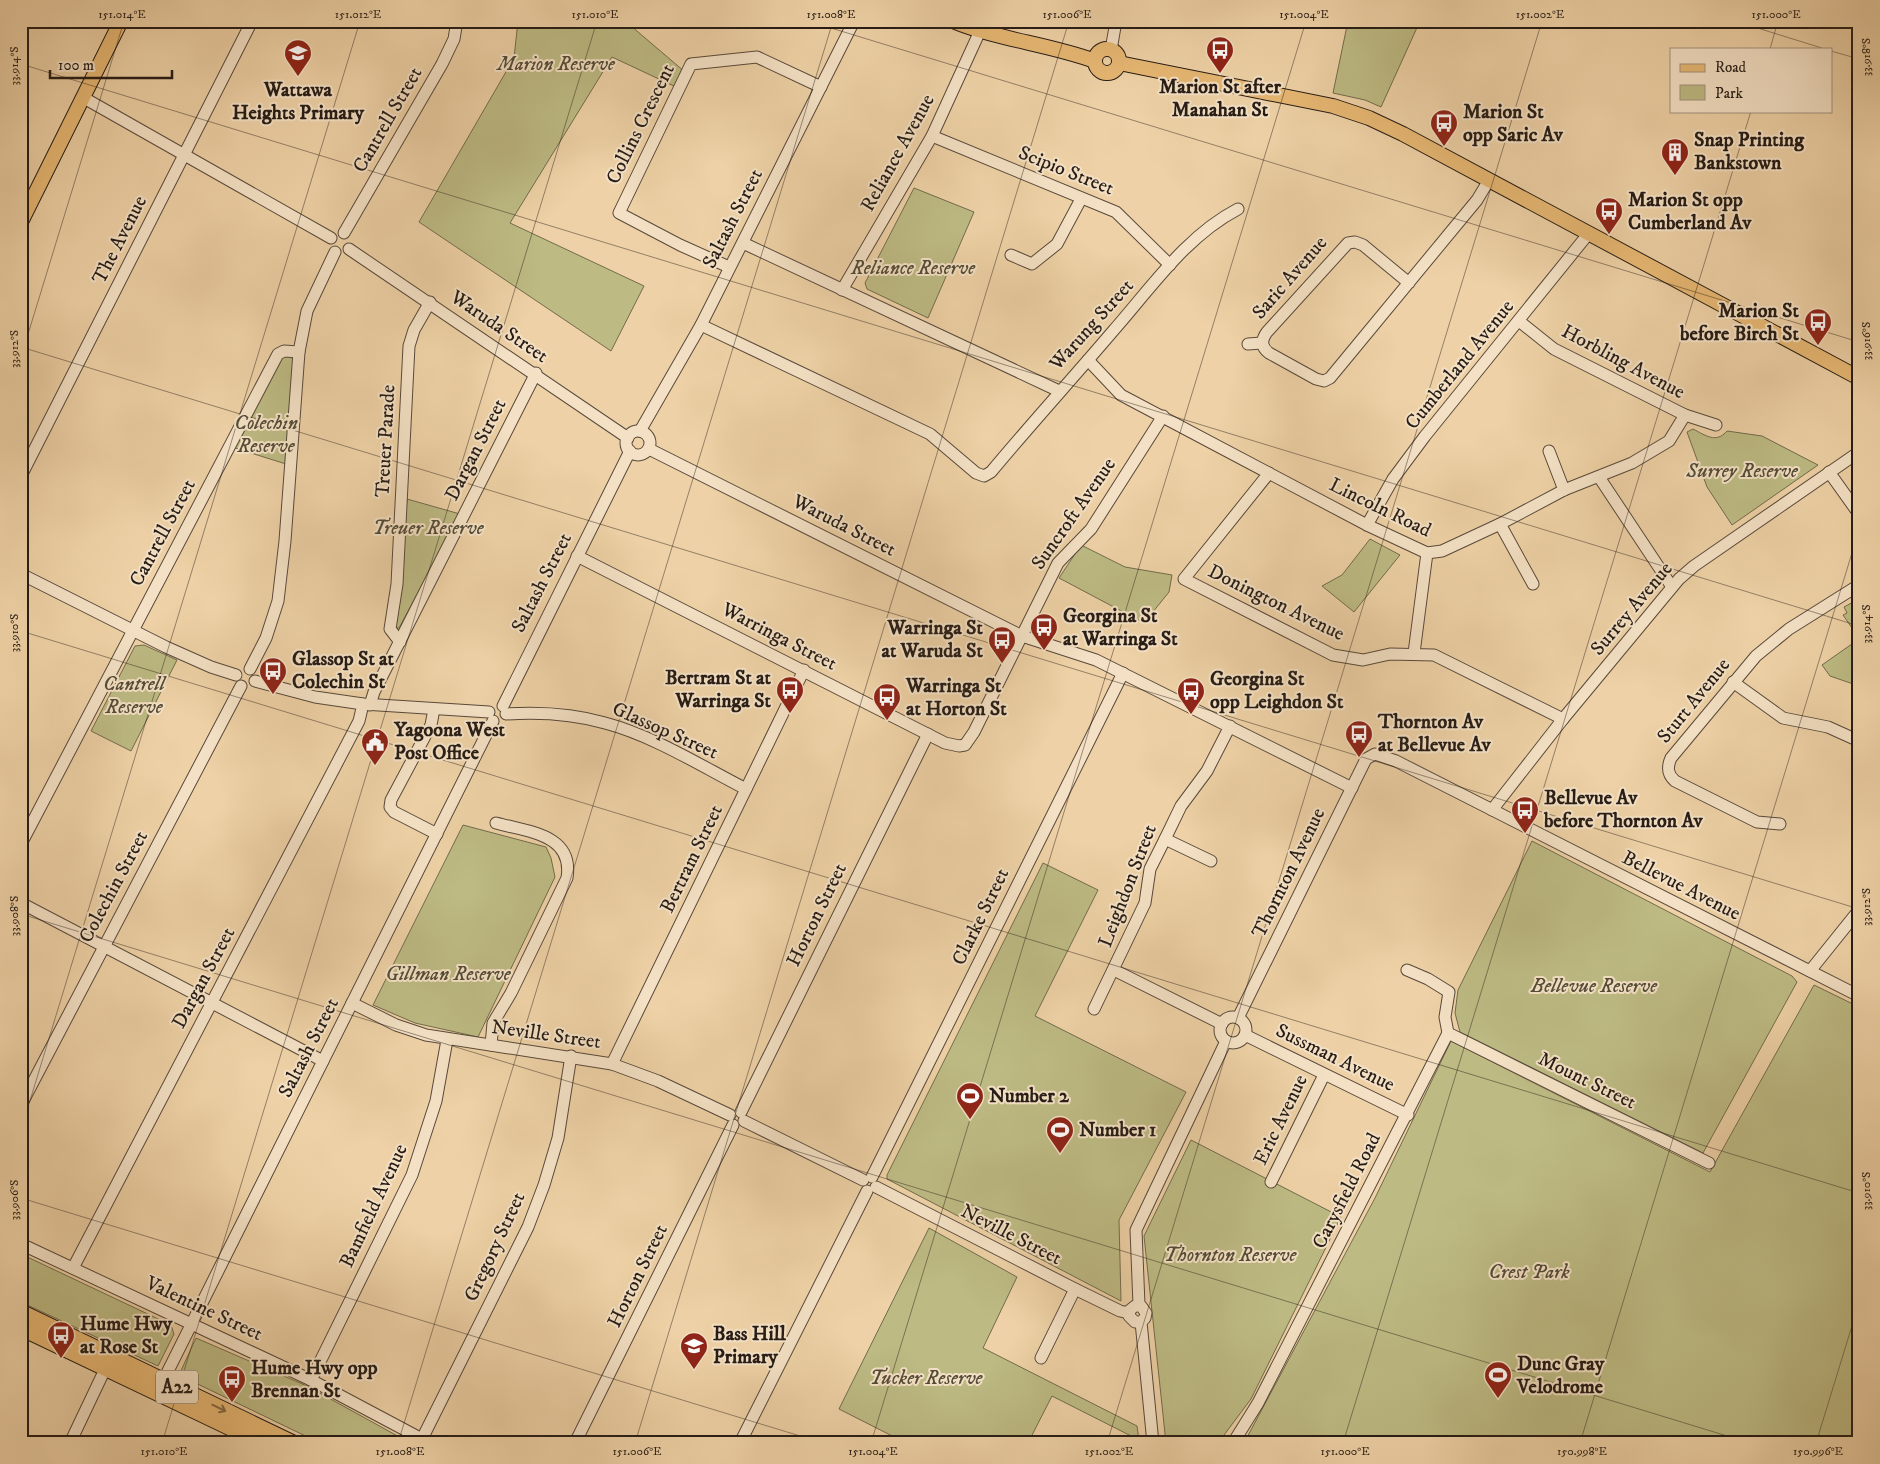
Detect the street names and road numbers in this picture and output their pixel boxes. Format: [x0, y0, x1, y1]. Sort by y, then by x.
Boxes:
street label: Collins Crescent [601, 60, 681, 188]
street label: Cantrell Street [348, 63, 428, 177]
street label: Reliance Avenue [855, 90, 941, 216]
street label: Scipio Street [1015, 141, 1117, 201]
street label: Saltash Street [697, 165, 769, 273]
street label: The Avenue [87, 192, 153, 288]
street label: Saric Avenue [1247, 231, 1333, 325]
street label: Warung Street [1044, 274, 1140, 377]
street label: Waruda Street [444, 285, 553, 369]
street label: Cumberland Avenue [1400, 295, 1520, 435]
street label: Horbling Avenue [1557, 319, 1689, 405]
street label: Treuer Parade [371, 384, 401, 498]
street label: Dargan Street [440, 395, 512, 505]
street label: Suncroft Avenue [1026, 453, 1122, 575]
street label: Lincoln Road [1325, 473, 1435, 543]
street label: Cantrell Street [124, 475, 202, 591]
street label: Waruda Street [787, 489, 900, 563]
street label: Saltash Street [506, 529, 578, 637]
street label: Surrey Avenue [1586, 557, 1678, 661]
street label: Donington Avenue [1204, 559, 1348, 647]
street label: Warringa Street [716, 597, 841, 677]
street label: Sturt Avenue [1652, 653, 1736, 749]
street label: Glassop Street [608, 697, 722, 765]
street label: Bertram Street [655, 801, 729, 917]
street label: Thornton Avenue [1247, 804, 1331, 942]
street label: Leighdon Street [1093, 821, 1163, 951]
street label: Colechin Street [74, 827, 154, 947]
street label: Bellevue Avenue [1617, 845, 1745, 927]
street label: Horton Street [781, 859, 853, 971]
street label: Clarke Street [947, 864, 1015, 970]
street label: Dargan Street [167, 923, 241, 1033]
street label: Saltash Street [273, 994, 345, 1102]
street label: Neville Street [490, 1015, 602, 1055]
street label: Sussman Avenue [1271, 1018, 1399, 1098]
street label: Mount Street [1534, 1047, 1640, 1115]
street label: Eric Avenue [1248, 1071, 1314, 1169]
street label: Carysfield Road [1307, 1129, 1387, 1253]
street label: Bamfield Avenue [334, 1140, 414, 1272]
street label: Gregory Street [459, 1188, 531, 1306]
street label: Neville Street [956, 1199, 1066, 1271]
street label: Horton Street [602, 1220, 674, 1332]
street label: Valentine Street [141, 1271, 267, 1347]
road number: A22 [156, 1370, 198, 1404]

